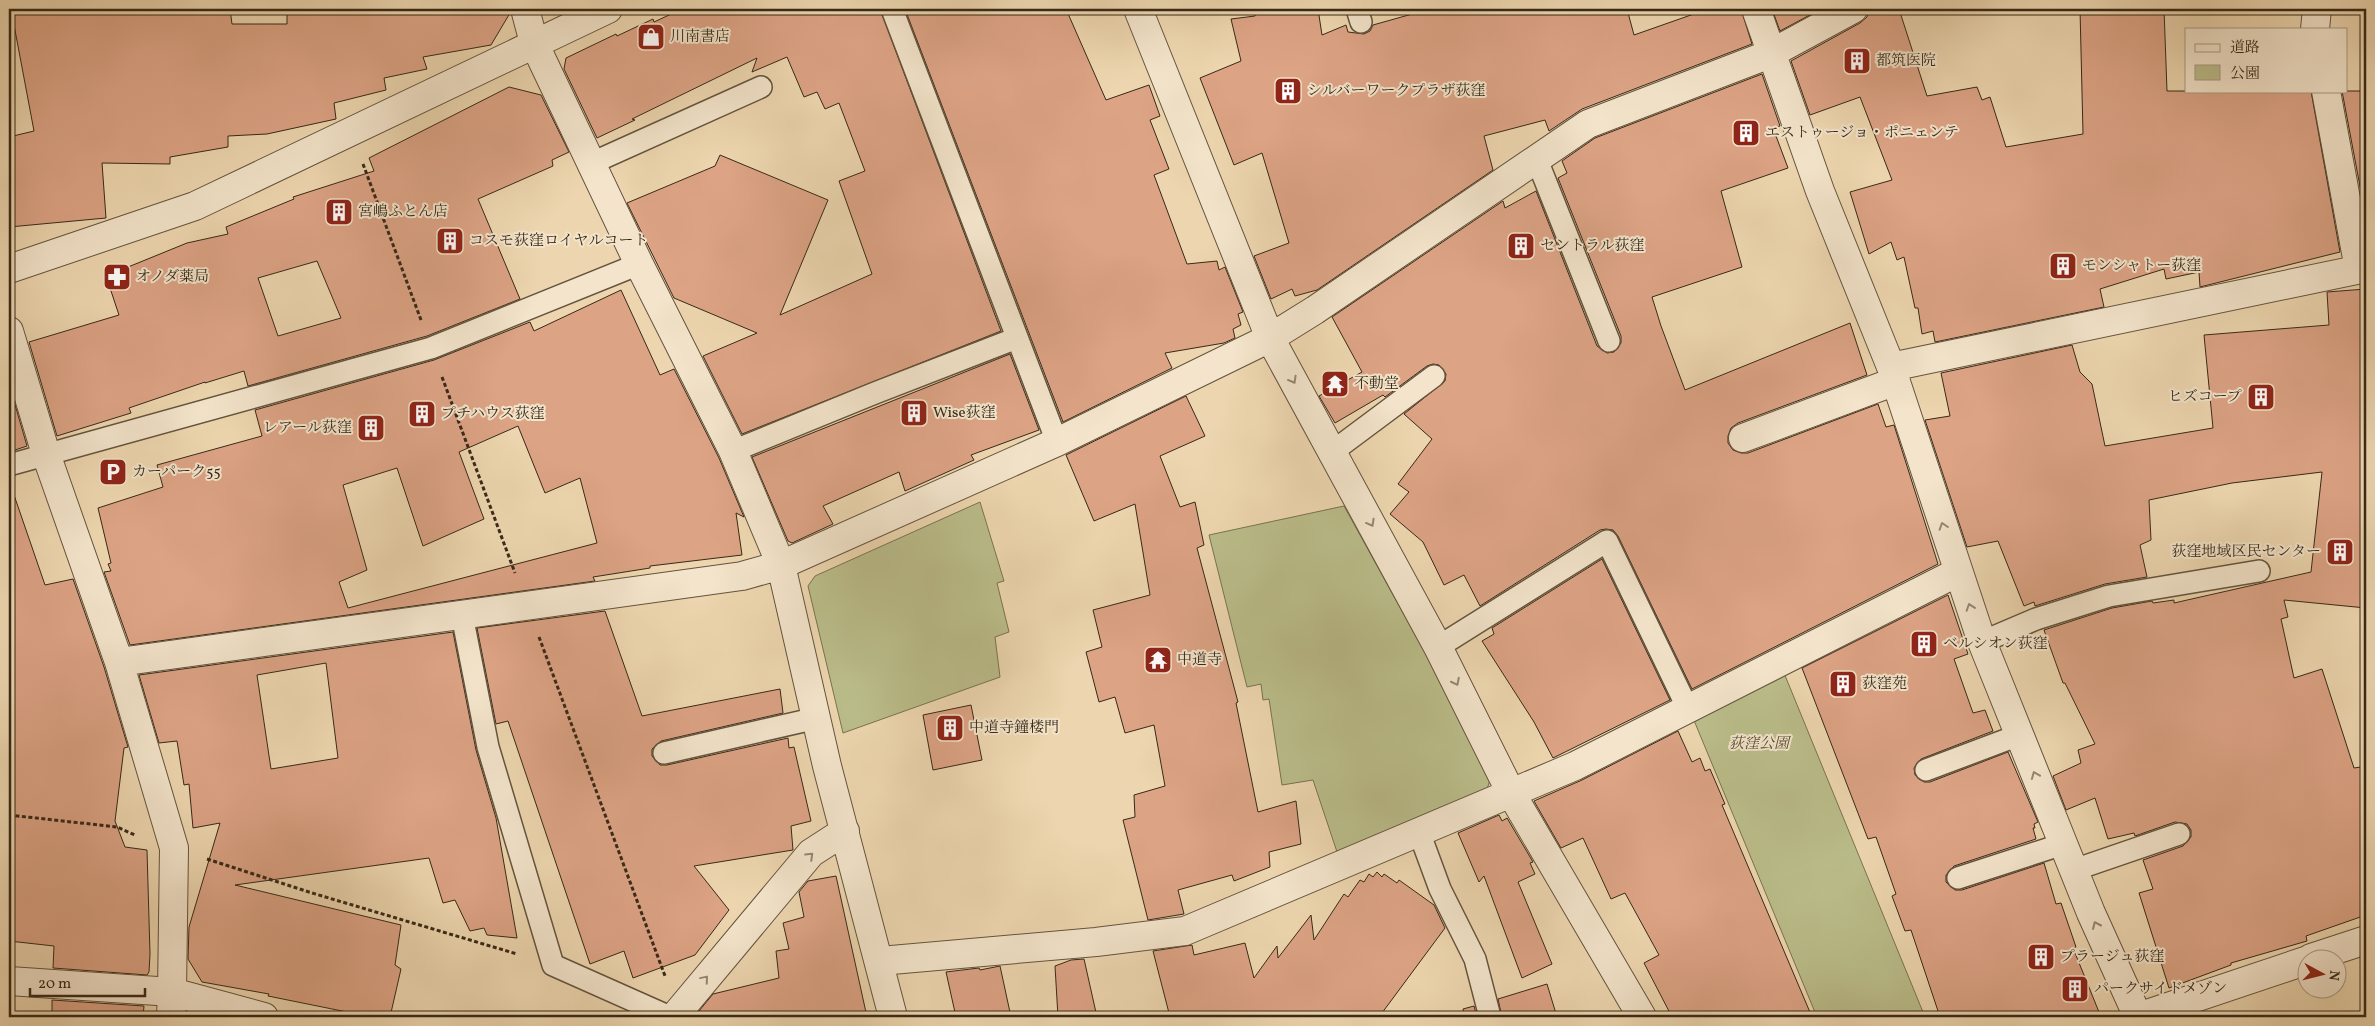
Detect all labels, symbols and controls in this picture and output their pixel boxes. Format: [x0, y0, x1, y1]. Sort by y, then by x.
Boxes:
shop icon: 川南書店 [636, 22, 666, 52]
place label: 川南書店 [670, 27, 730, 48]
legend [2185, 28, 2348, 92]
text: 道路 [2230, 38, 2260, 59]
building icon: 都筑医院 [1842, 46, 1872, 76]
place label: 都筑医院 [1876, 51, 1936, 72]
text: 公園 [2230, 64, 2260, 85]
building icon: シルバーワークプラザ荻窪 [1273, 76, 1303, 106]
place label: シルバーワークプラザ荻窪 [1307, 81, 1486, 102]
building icon: エストゥージョ・ポニェンテ [1731, 118, 1761, 148]
place label: エストゥージョ・ポニェンテ [1765, 123, 1959, 144]
building icon: 宮嶋ふとん店 [324, 197, 354, 227]
place label: 宮嶋ふとん店 [358, 202, 448, 223]
building icon: コスモ荻窪ロイヤルコート [435, 226, 465, 256]
place label: コスモ荻窪ロイヤルコート [469, 231, 648, 252]
building icon: セントラル荻窪 [1506, 231, 1536, 261]
place label: セントラル荻窪 [1540, 236, 1645, 257]
building icon: モンシャトー荻窪 [2048, 251, 2078, 281]
place label: モンシャトー荻窪 [2082, 256, 2201, 277]
pharmacy icon: オノダ薬局 [102, 262, 132, 292]
place label: オノダ薬局 [136, 267, 209, 288]
temple icon: 不動堂 [1320, 369, 1350, 399]
place label: 不動堂 [1354, 374, 1399, 395]
one-way arrow [1287, 375, 1297, 384]
building icon: ヒズコープ [2246, 382, 2276, 412]
place label: ヒズコープ [2168, 387, 2242, 408]
building icon: Wise荻窪 [899, 398, 929, 428]
building icon: プチハウス荻窪 [407, 399, 437, 429]
place label: Wise荻窪 [933, 403, 996, 424]
place label: プチハウス荻窪 [441, 404, 545, 425]
building icon: レアール荻窪 [356, 413, 386, 443]
place label: レアール荻窪 [263, 418, 352, 439]
parking icon: カーパーク55 [98, 457, 128, 487]
place label: カーパーク55 [132, 462, 221, 483]
one-way arrow [1365, 518, 1375, 527]
one-way arrow [1938, 522, 1948, 531]
building icon: 荻窪地域区民センター [2325, 537, 2355, 567]
place label: 荻窪地域区民センター [2172, 542, 2321, 563]
one-way arrow [1965, 603, 1975, 612]
building icon: ベルシオン荻窪 [1909, 629, 1939, 659]
place label: ベルシオン荻窪 [1943, 634, 2048, 655]
temple icon: 中道寺 [1143, 645, 1173, 675]
place label: 中道寺 [1177, 650, 1222, 671]
building icon: 荻窪苑 [1828, 669, 1858, 699]
place label: 荻窪苑 [1862, 674, 1907, 695]
one-way arrow [1450, 676, 1460, 685]
building icon: 中道寺鐘楼門 [935, 713, 965, 743]
place label: 中道寺鐘楼門 [969, 718, 1059, 739]
park label: 荻窪公園 [1729, 734, 1792, 755]
one-way arrow [2031, 771, 2041, 779]
one-way arrow [804, 853, 813, 862]
one-way arrow [2092, 921, 2103, 930]
building icon: プラージュ荻窪 [2026, 942, 2056, 972]
place label: プラージュ荻窪 [2060, 947, 2164, 968]
north arrow [2298, 948, 2348, 998]
scale bar [30, 966, 145, 998]
text: N [2323, 969, 2343, 982]
text: 20 m [38, 974, 71, 995]
building icon: パークサイドメゾン [2060, 974, 2090, 1004]
one-way arrow [699, 976, 708, 985]
place label: パークサイドメゾン [2094, 979, 2227, 1000]

